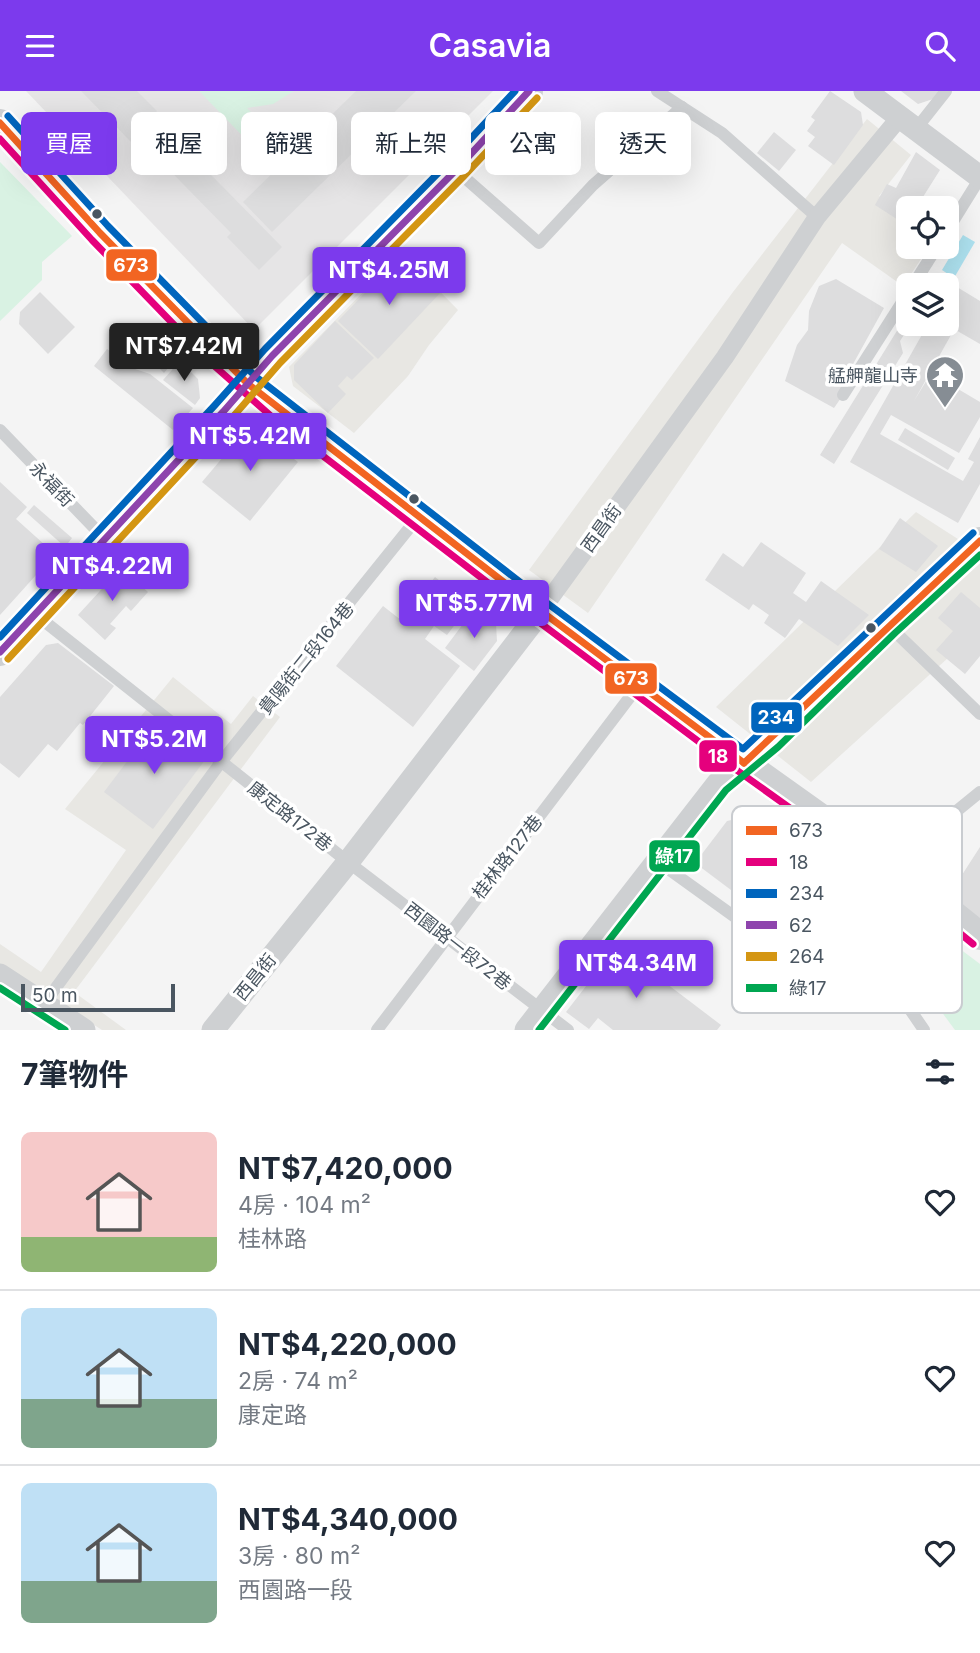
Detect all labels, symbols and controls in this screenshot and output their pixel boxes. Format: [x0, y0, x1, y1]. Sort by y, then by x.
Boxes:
text: Casavia [429, 26, 551, 65]
icon: menu [21, 27, 59, 65]
icon: search [921, 27, 959, 65]
chip: 買屋 [21, 112, 117, 175]
chip: 租屋 [131, 112, 227, 175]
chip: 篩選 [241, 112, 337, 175]
chip: 新上架 [351, 112, 471, 175]
chip: 公寓 [485, 112, 581, 175]
chip: 透天 [595, 112, 691, 175]
map controls [896, 196, 959, 336]
button: locate [896, 196, 959, 259]
unlabelled marker [90, 207, 104, 221]
pin: NT$4.25M [317, 247, 461, 307]
line badge: 673 [105, 248, 158, 282]
text: 673 [113, 254, 149, 277]
text: NT$4.25M [328, 256, 450, 284]
button: layers [896, 273, 959, 336]
pin: NT$7.42M [112, 323, 256, 383]
text: NT$7.42M [125, 332, 243, 360]
temple icon: 艋舺龍山寺 [924, 354, 966, 409]
place label: 艋舺龍山寺 [828, 365, 918, 386]
pin: NT$5.42M [178, 413, 322, 473]
text: NT$5.42M [189, 422, 311, 450]
street label: 永福街 [26, 457, 78, 511]
unlabelled marker [407, 492, 421, 506]
street label: 西昌街 [577, 500, 625, 556]
pin: NT$4.22M [40, 543, 184, 603]
text: NT$4.22M [52, 552, 172, 580]
pin: NT$5.77M [402, 581, 546, 640]
text: NT$5.77M [415, 589, 533, 617]
street label: 貴陽街二段164巷 [254, 598, 358, 718]
unlabelled marker [864, 621, 878, 635]
line badge: 673 [604, 662, 658, 695]
text: 673 [613, 667, 649, 690]
line badge: 234 [750, 701, 803, 734]
text: 234 [757, 706, 795, 729]
pin: NT$5.2M [89, 717, 219, 776]
text: NT$5.2M [101, 725, 207, 753]
line badge: 18 [698, 739, 738, 773]
text: 18 [708, 745, 728, 768]
street label: 康定路172巷 [244, 777, 336, 855]
legend [732, 806, 962, 1013]
street label: 桂林路127巷 [468, 811, 546, 903]
text: 673 [789, 819, 823, 842]
line badge: 綠17 [648, 839, 701, 873]
text: 綠17 [655, 845, 693, 868]
text: 18 [789, 851, 808, 874]
text: 234 [789, 882, 825, 905]
street label: 西園路一段72巷 [401, 898, 515, 994]
text: 62 [789, 914, 812, 937]
pin: NT$4.34M [564, 941, 708, 1000]
text: 264 [789, 945, 825, 968]
street label: 西昌街 [230, 949, 280, 1005]
text: NT$4.34M [575, 949, 697, 977]
text: 綠17 [789, 977, 826, 1000]
scale bar [21, 981, 175, 1013]
text: 50 m [32, 984, 78, 1007]
icon: filters [921, 1053, 959, 1091]
text: 7筆物件 [21, 1056, 128, 1092]
text: NT$7,420,000 [238, 1150, 453, 1186]
icon: home [77, 1160, 161, 1244]
icon: heart [921, 1183, 959, 1221]
text: 4房 · 104 m² [238, 1191, 371, 1219]
text: 桂林路 [238, 1225, 307, 1253]
text: NT$4,220,000 [238, 1326, 457, 1362]
icon: home [77, 1336, 161, 1420]
icon: heart [921, 1359, 959, 1397]
text: 2房 · 74 m² [238, 1367, 358, 1395]
text: 康定路 [238, 1401, 307, 1429]
text: NT$4,340,000 [238, 1501, 458, 1537]
icon: home [77, 1511, 161, 1595]
icon: heart [921, 1534, 959, 1572]
text: 3房 · 80 m² [238, 1542, 360, 1570]
text: 西園路一段 [238, 1576, 353, 1604]

